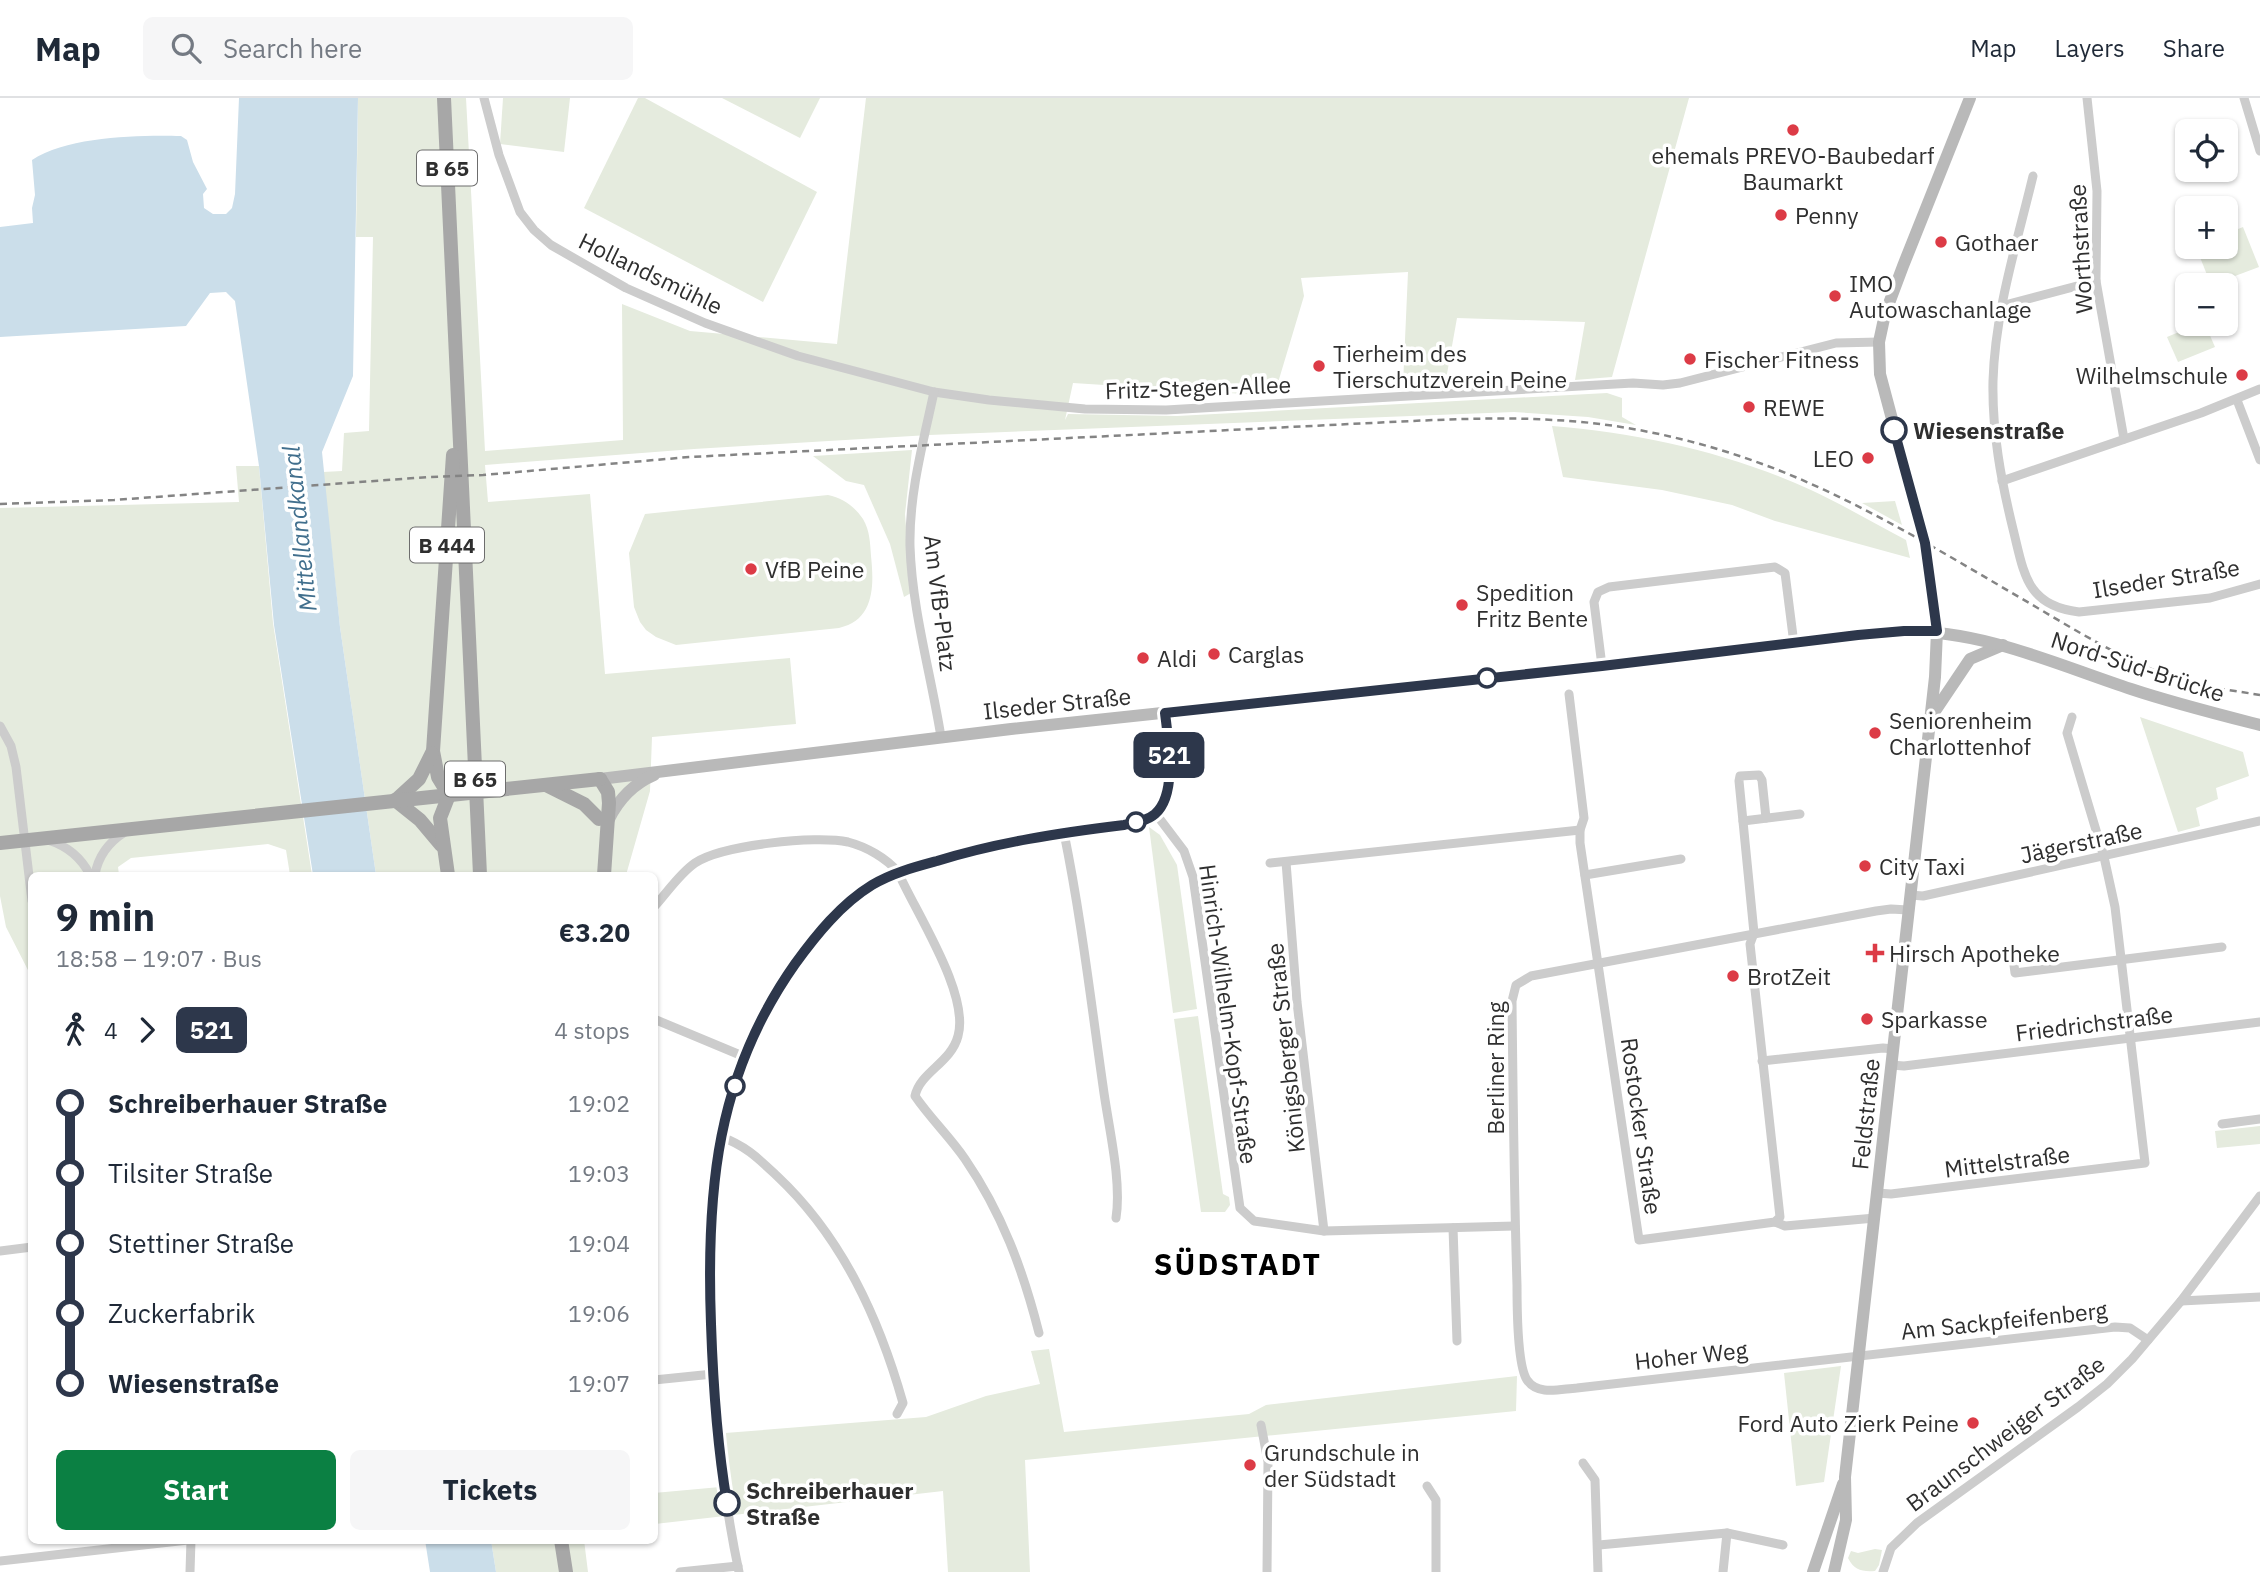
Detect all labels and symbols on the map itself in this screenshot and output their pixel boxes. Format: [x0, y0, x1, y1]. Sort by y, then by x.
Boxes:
marker: ehemals PREVO-Baubedarf Baumarkt [1785, 122, 1801, 138]
place label: ehemals PREVO-Baubedarf Baumarkt [1652, 140, 1934, 196]
road number: B 65 [417, 150, 477, 186]
street label: Worthstraße [2062, 183, 2098, 315]
place label: Penny [1795, 200, 1859, 230]
marker: Penny [1773, 207, 1789, 223]
street label: Hollandsmühle [574, 225, 728, 321]
place label: Gothaer [1955, 227, 2039, 257]
marker: Gothaer [1933, 234, 1949, 250]
place label: IMO Autowaschanlage [1849, 268, 2032, 324]
marker: IMO Autowaschanlage [1827, 288, 1843, 304]
place label: Tierheim des Tierschutzverein Peine [1333, 338, 1567, 394]
place label: Fischer Fitness [1704, 344, 1860, 374]
marker: Fischer Fitness [1682, 351, 1698, 367]
marker: Tierheim des Tierschutzverein Peine [1311, 358, 1327, 374]
place label: Wilhelmschule [2076, 360, 2228, 390]
marker: Wilhelmschule [2234, 367, 2250, 383]
street label: Fritz-Stegen-Allee [1104, 369, 1292, 405]
place label: REWE [1763, 392, 1825, 422]
marker: REWE [1741, 399, 1757, 415]
place label: Wiesenstraße [1913, 415, 2064, 445]
marker: Wiesenstraße [1881, 417, 1907, 443]
place label: LEO [1813, 443, 1854, 473]
water label: Mittellandkanal [274, 444, 324, 613]
marker: LEO [1860, 450, 1876, 466]
road number: B 444 [410, 528, 484, 562]
street label: Am VfB-Platz [918, 533, 964, 673]
street label: Ilseder Straße [2090, 552, 2242, 604]
place label: VfB Peine [765, 554, 864, 584]
marker: VfB Peine [743, 561, 759, 577]
place label: Spedition Fritz Bente [1476, 577, 1588, 633]
marker: Spedition Fritz Bente [1454, 597, 1470, 613]
street label: Nord-Süd-Brücke [2047, 624, 2229, 708]
place label: Carglas [1228, 639, 1304, 669]
place label: Aldi [1157, 643, 1197, 673]
marker: Carglas [1206, 646, 1222, 662]
marker: Aldi [1135, 650, 1151, 666]
unlabelled marker [1477, 668, 1497, 688]
street label: Ilseder Straße [982, 680, 1132, 726]
place label: Seniorenheim Charlottenhof [1889, 705, 2032, 761]
marker: Seniorenheim Charlottenhof [1867, 725, 1883, 741]
line badge: 521 [1129, 732, 1209, 778]
road number: B 65 [445, 762, 505, 796]
unlabelled marker [1126, 812, 1146, 832]
street label: Jägerstraße [2017, 814, 2145, 870]
place label: City Taxi [1879, 851, 1965, 881]
marker: City Taxi [1857, 858, 1873, 874]
street label: Hinrich-Wilhelm-Kopf-Straße [1193, 862, 1265, 1166]
place label: Hirsch Apotheke [1889, 938, 2060, 968]
street label: Königsberger Straße [1259, 942, 1311, 1154]
marker: Hirsch Apotheke [1867, 945, 1883, 961]
place label: BrotZeit [1747, 961, 1831, 991]
marker: BrotZeit [1725, 968, 1741, 984]
street label: Friedrichstraße [2014, 998, 2174, 1048]
street label: Berliner Ring [1480, 1001, 1510, 1135]
place label: Sparkasse [1881, 1004, 1988, 1034]
marker: Sparkasse [1859, 1011, 1875, 1027]
street label: Rostocker Straße [1615, 1036, 1669, 1216]
street label: Feldstraße [1844, 1057, 1886, 1171]
unlabelled marker [725, 1076, 745, 1096]
street label: Mittelstraße [1943, 1138, 2071, 1184]
district label: SÜDSTADT [1154, 1244, 1322, 1283]
street label: Am Sackpfeifenberg [1899, 1294, 2109, 1346]
street label: Hoher Weg [1633, 1334, 1749, 1376]
street label: Braunschweiger Straße [1900, 1348, 2110, 1518]
place label: Ford Auto Zierk Peine [1737, 1408, 1959, 1438]
marker: Ford Auto Zierk Peine [1965, 1415, 1981, 1431]
place label: Grundschule in der Südstadt [1264, 1437, 1420, 1493]
marker: Grundschule in der Südstadt [1242, 1457, 1258, 1473]
place label: Schreiberhauer Straße [746, 1475, 914, 1531]
marker: Schreiberhauer Straße [714, 1490, 740, 1516]

